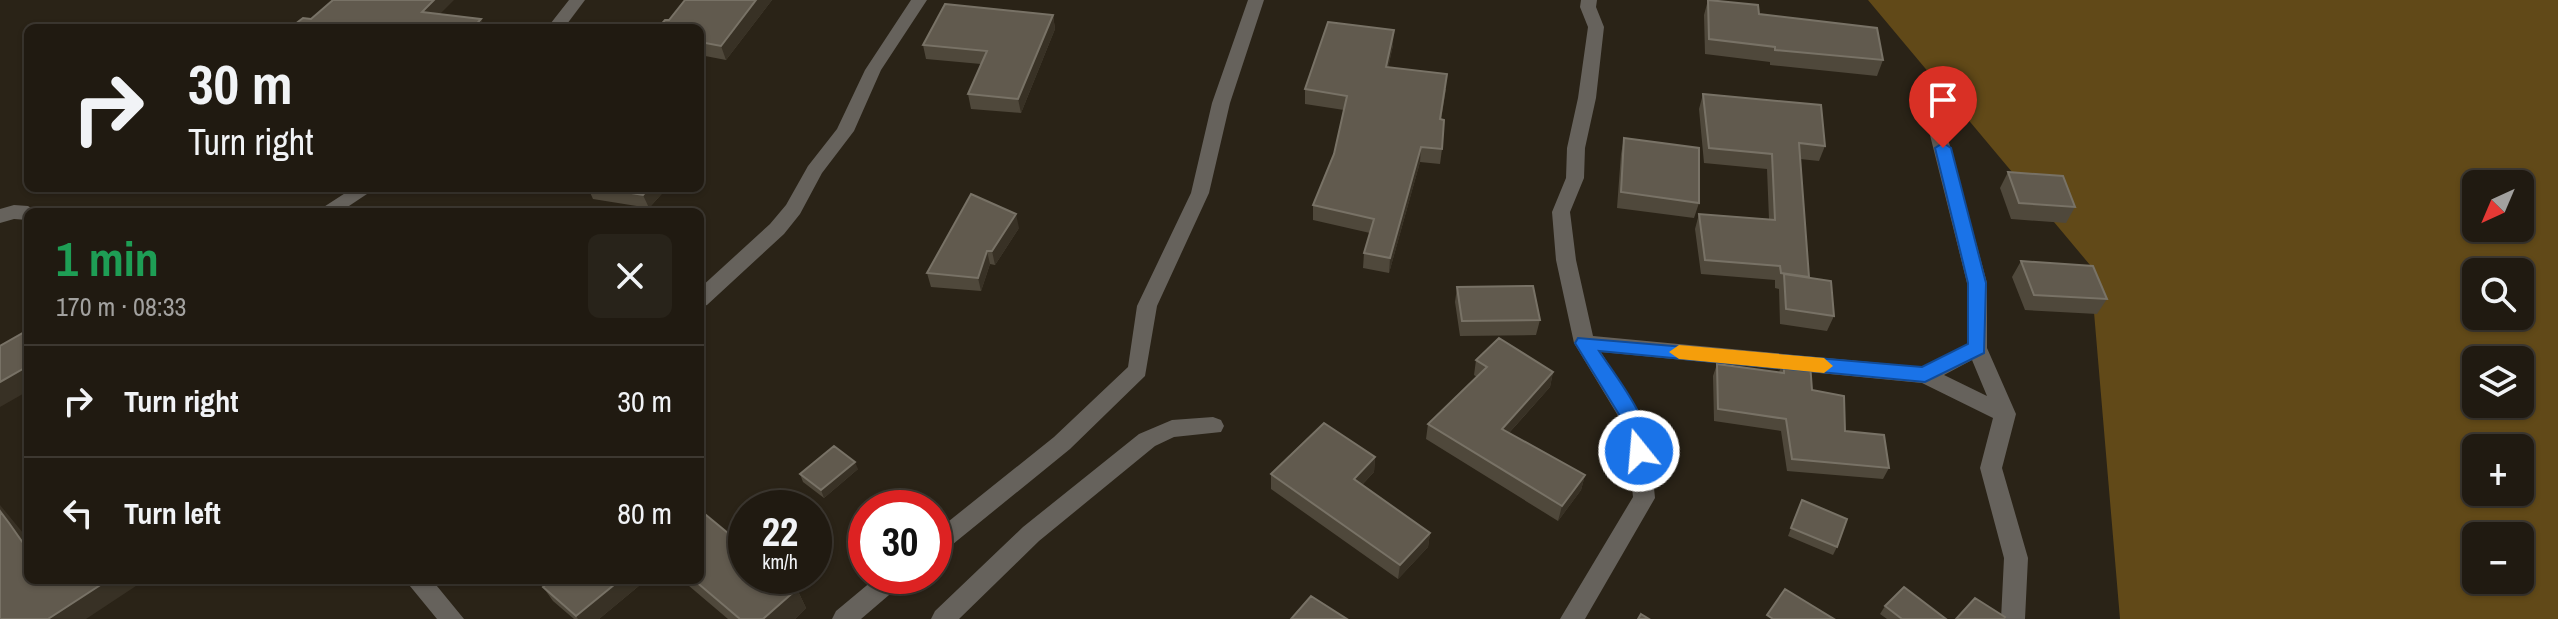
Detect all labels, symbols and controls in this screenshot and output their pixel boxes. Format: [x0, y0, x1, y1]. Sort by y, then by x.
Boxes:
text: 30 m [188, 46, 293, 121]
icon: right [56, 56, 160, 160]
pin [1909, 66, 1977, 148]
icon: arrive [1921, 78, 1965, 122]
text: Turn right [188, 118, 313, 166]
north arrow [2462, 170, 2534, 242]
map controls [2462, 170, 2534, 594]
text: 1 min [56, 226, 159, 291]
button: close [588, 234, 672, 318]
button: search [2462, 258, 2534, 330]
text: 170 m · 08:33 [56, 289, 186, 324]
button: layers [2462, 346, 2534, 418]
icon: right [56, 379, 100, 423]
text: Turn right [124, 381, 238, 421]
text: 30 m [617, 381, 672, 421]
position arrow [1597, 409, 1681, 493]
button: + [2462, 434, 2534, 506]
speed limit sign: 30 [848, 490, 952, 594]
icon: left [56, 491, 100, 535]
text: Turn left [124, 493, 221, 533]
text: 80 m [617, 493, 672, 533]
text: 22 [762, 505, 798, 558]
button: − [2462, 522, 2534, 594]
text: km/h [762, 548, 798, 575]

